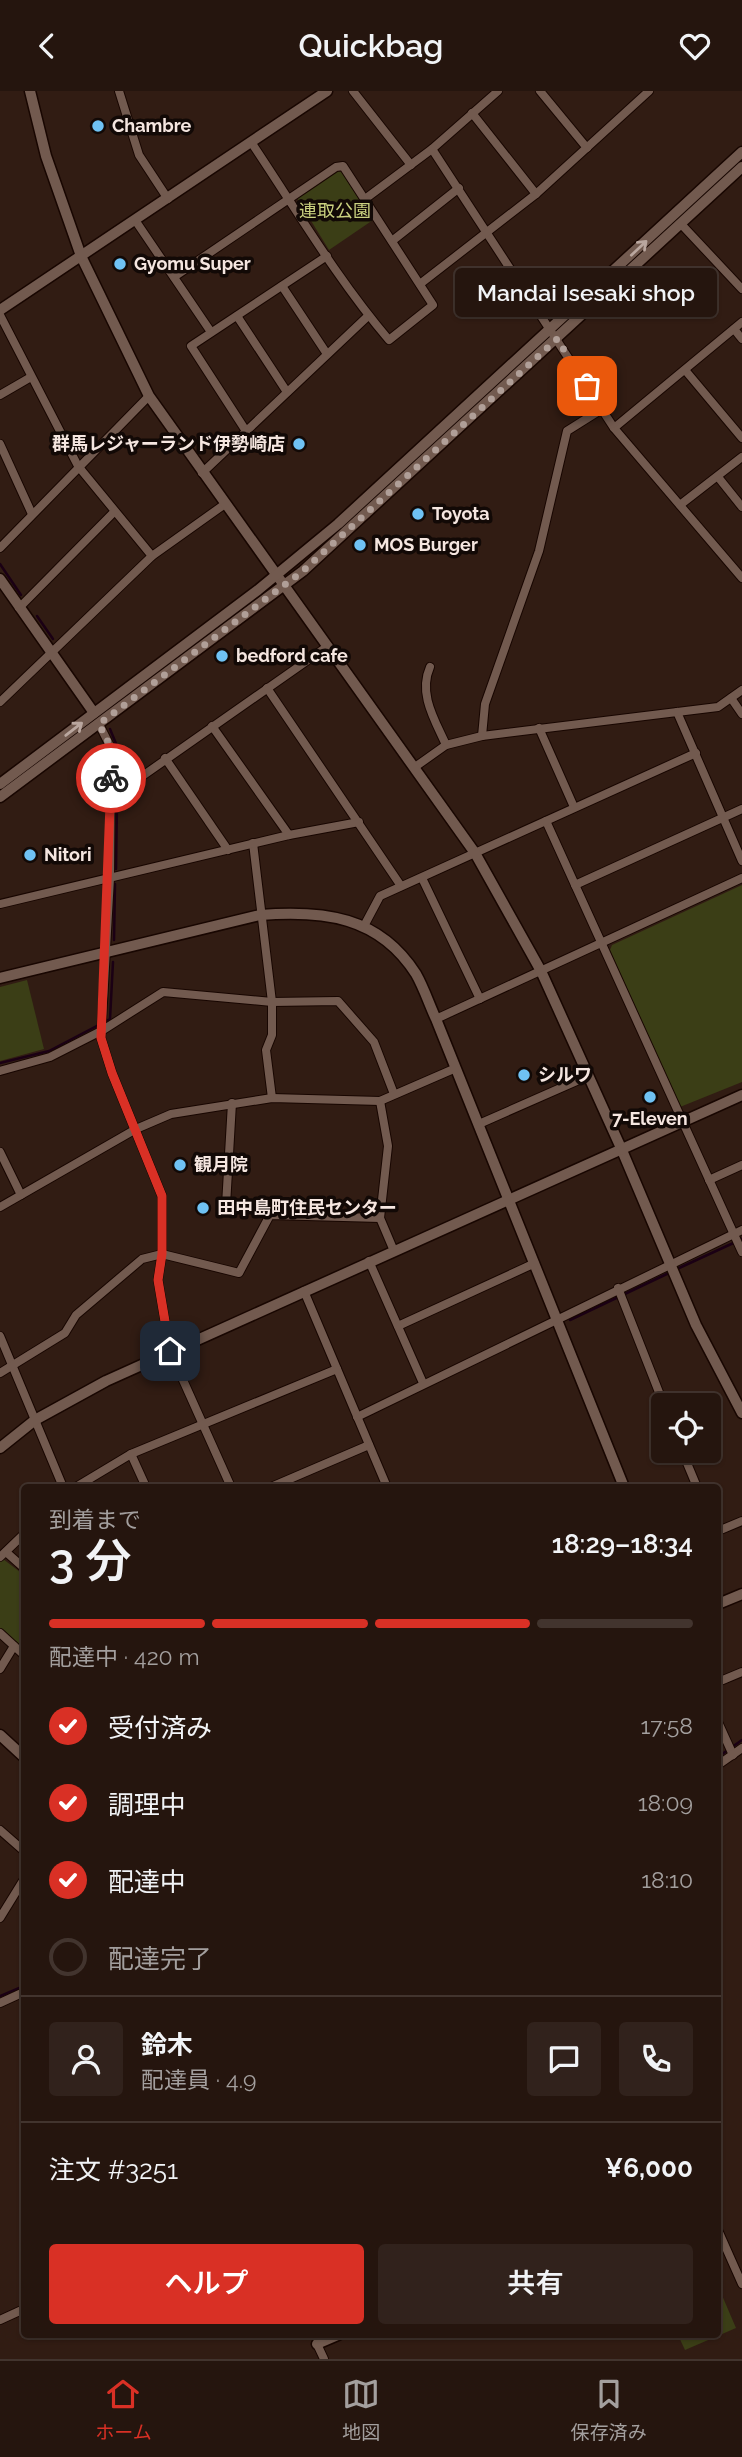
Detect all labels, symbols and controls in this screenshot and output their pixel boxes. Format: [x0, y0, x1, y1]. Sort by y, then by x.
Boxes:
icon: back [28, 27, 66, 65]
text: Quickbag [299, 27, 443, 64]
icon: heart [676, 27, 714, 65]
place label: Chambre [112, 115, 192, 136]
marker: Chambre [90, 118, 106, 134]
park label: 連取公園 [299, 200, 371, 221]
one-way arrow [630, 240, 648, 256]
place label: Gyomu Super [134, 253, 251, 274]
marker: Gyomu Super [112, 256, 128, 272]
callout: Mandai Isesaki shop [456, 267, 718, 316]
text: Mandai Isesaki shop [477, 279, 695, 306]
pin [557, 356, 617, 416]
icon: bag [568, 367, 606, 405]
place label: 群馬レジャーランド伊勢崎店 [52, 433, 285, 454]
marker: 群馬レジャーランド伊勢崎店 [291, 436, 307, 452]
place label: Toyota [432, 503, 490, 524]
marker: Toyota [410, 506, 426, 522]
place label: MOS Burger [374, 534, 478, 555]
marker: MOS Burger [352, 537, 368, 553]
place label: bedford cafe [236, 645, 348, 666]
marker: bedford cafe [214, 648, 230, 664]
one-way arrow [65, 721, 83, 736]
courier [76, 743, 146, 813]
icon: bike [92, 759, 130, 797]
place label: Nitori [44, 844, 92, 865]
marker: Nitori [22, 847, 38, 863]
place label: シルワ [538, 1064, 592, 1085]
marker: シルワ [516, 1067, 532, 1083]
marker: 7-Eleven [642, 1089, 658, 1105]
place label: 7-Eleven [612, 1108, 688, 1129]
place label: 観月院 [194, 1154, 248, 1175]
marker: 観月院 [172, 1157, 188, 1173]
place label: 田中島町住民センター [217, 1197, 397, 1218]
marker: 田中島町住民センター [195, 1200, 211, 1216]
pin [140, 1321, 200, 1381]
icon: home [151, 1332, 189, 1370]
map controls [651, 1393, 721, 1463]
button: locate [651, 1393, 721, 1463]
text: 到着まで [49, 1506, 141, 1533]
text: 18:29–18:34 [552, 1529, 693, 1559]
text: 3 分 [49, 1534, 132, 1588]
text: 配達中 · 420 m [49, 1643, 200, 1670]
icon: check [49, 1707, 87, 1745]
text: 17:58 [640, 1712, 693, 1739]
text: 受付済み [108, 1713, 212, 1743]
icon: check [49, 1784, 87, 1822]
text: 18:09 [638, 1789, 693, 1816]
text: 調理中 [108, 1790, 186, 1820]
icon: check [49, 1861, 87, 1899]
text: 18:10 [641, 1866, 693, 1893]
text: 配達中 [108, 1867, 186, 1897]
text: 配達完了 [108, 1944, 212, 1974]
button: person [49, 2022, 123, 2096]
button: chat [527, 2022, 601, 2096]
button: phone [619, 2022, 693, 2096]
text: 鈴木 [141, 2030, 193, 2060]
text: 配達員 · 4.9 [141, 2066, 256, 2093]
text: ¥6,000 [605, 2153, 693, 2183]
text: 注文 #3251 [49, 2155, 178, 2185]
button: ヘルプ [49, 2244, 364, 2324]
button: 共有 [378, 2244, 693, 2324]
tab: ホーム [95, 2375, 152, 2444]
tab: 地図 [342, 2375, 380, 2444]
tab: 保存済み [571, 2375, 647, 2444]

